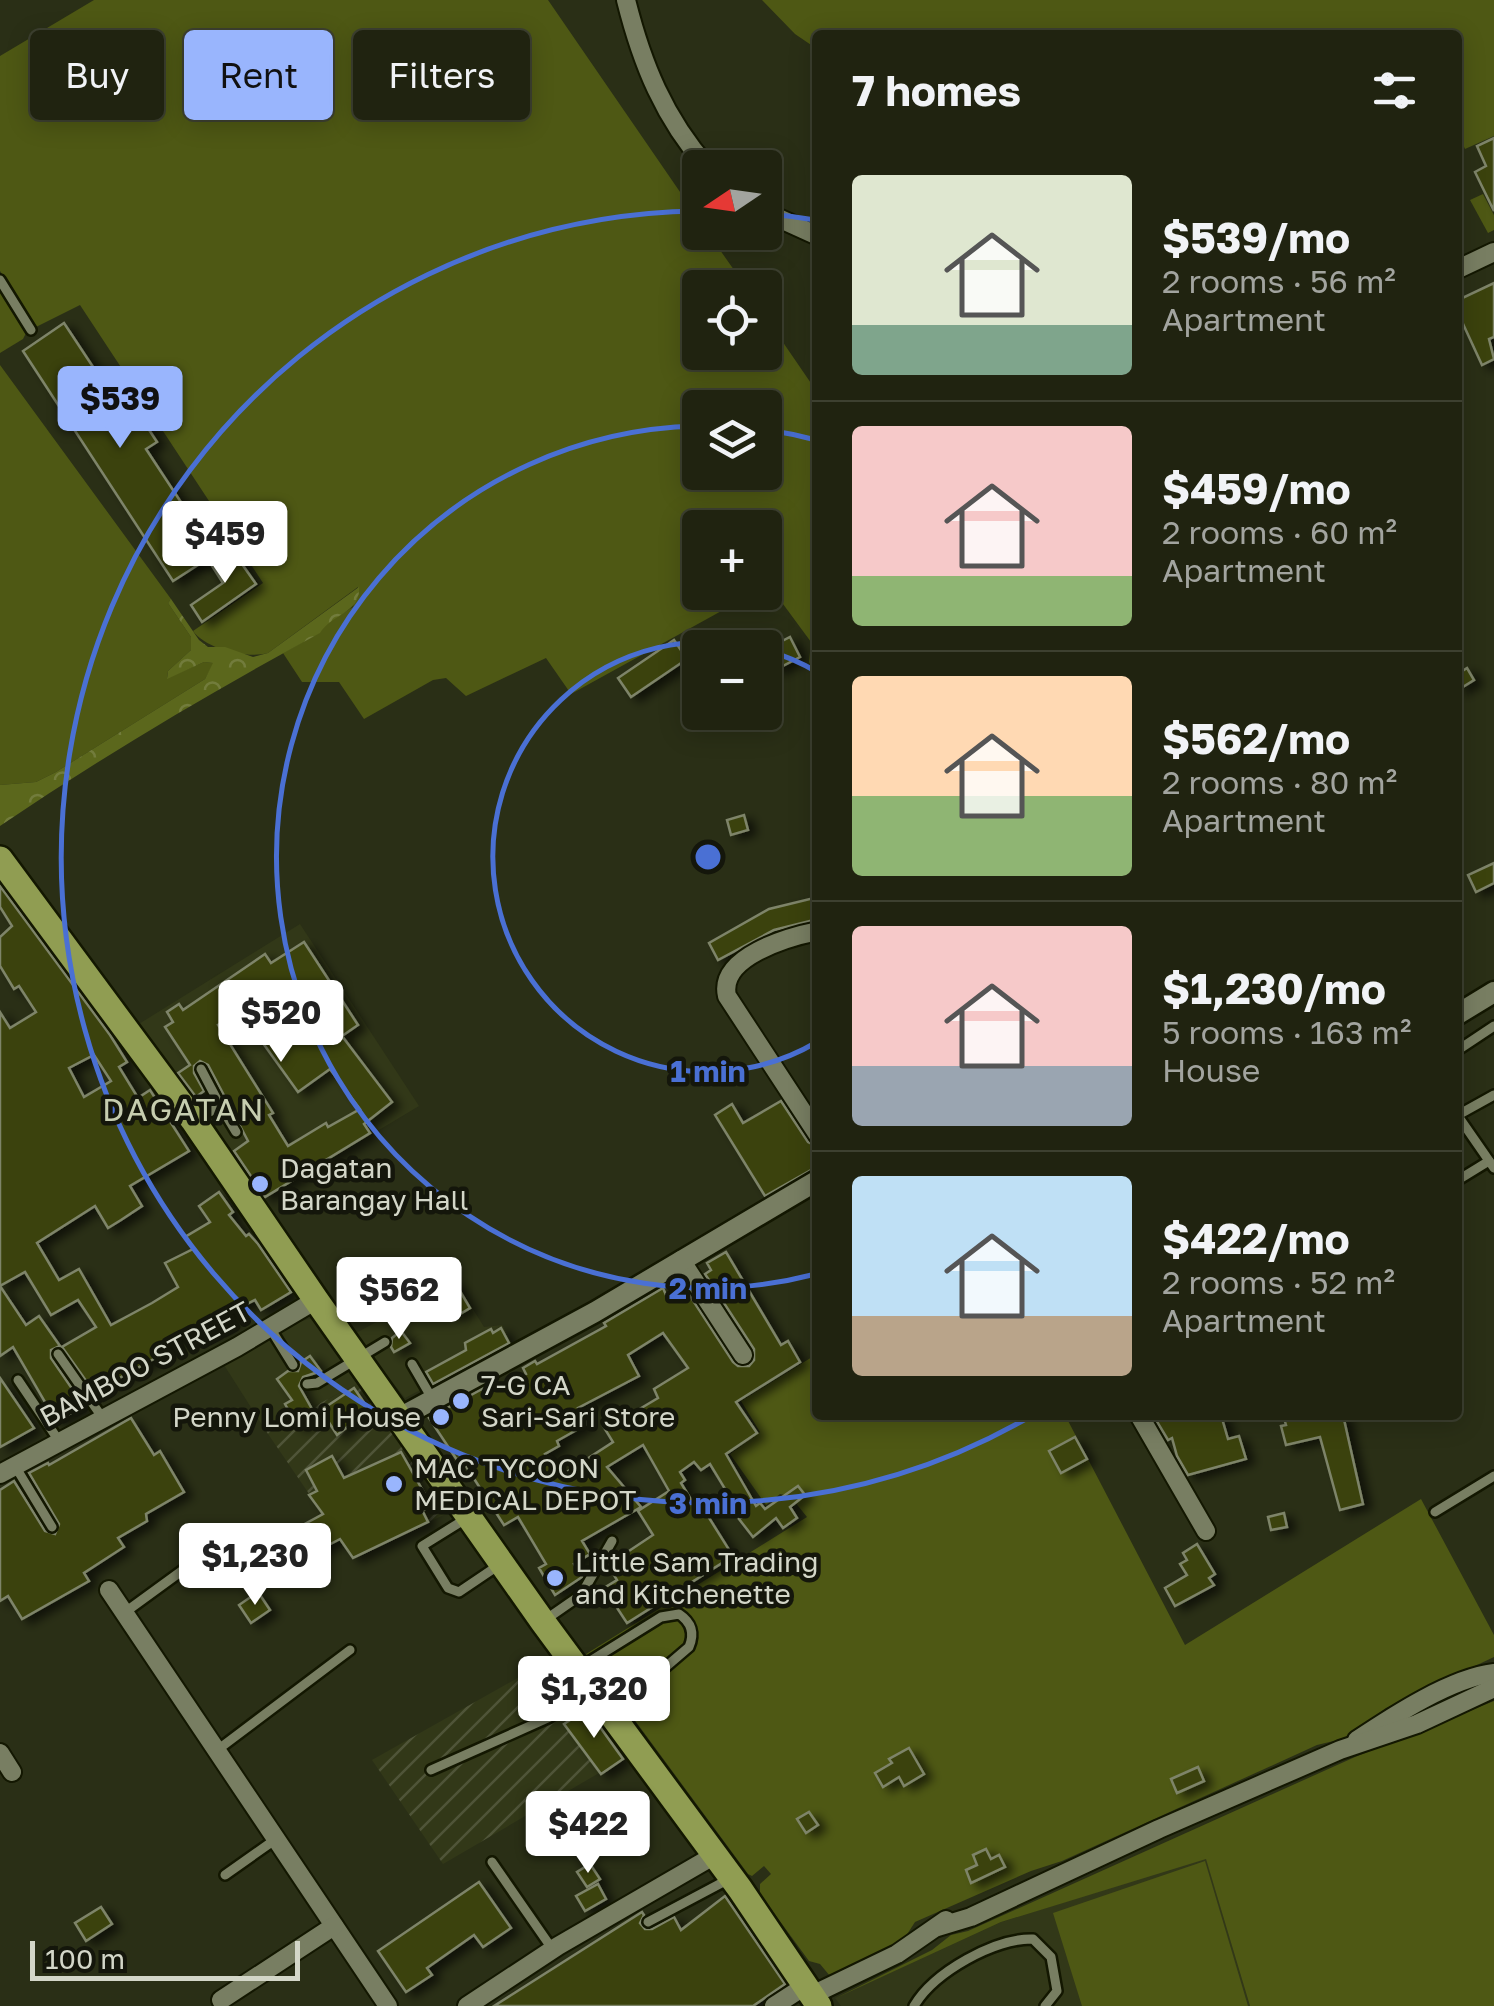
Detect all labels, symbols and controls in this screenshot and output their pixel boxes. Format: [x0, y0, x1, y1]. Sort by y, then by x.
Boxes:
chip: Buy [30, 30, 164, 120]
chip: Rent [184, 30, 333, 120]
chip: Filters [353, 30, 530, 120]
icon: filters [1367, 63, 1422, 118]
text: 7 homes [852, 65, 1021, 115]
north arrow [682, 150, 782, 250]
map controls [682, 150, 782, 730]
text: $539/mo [1162, 212, 1350, 262]
icon: home [932, 215, 1052, 335]
text: 2 rooms · 56 m² [1162, 262, 1396, 300]
button: locate [682, 270, 782, 370]
text: Apartment [1162, 300, 1326, 338]
pin: $539 [61, 366, 179, 451]
text: $539 [80, 379, 160, 417]
button: layers [682, 390, 782, 490]
text: $459/mo [1162, 463, 1351, 513]
icon: home [932, 466, 1052, 586]
pin: $459 [166, 501, 284, 586]
button: + [682, 510, 782, 610]
text: 2 rooms · 60 m² [1162, 513, 1397, 551]
text: $459 [184, 514, 266, 552]
text: Apartment [1162, 551, 1326, 589]
button: − [682, 630, 782, 730]
text: $562/mo [1162, 713, 1350, 763]
icon: home [932, 716, 1052, 836]
text: 2 rooms · 80 m² [1162, 763, 1397, 801]
text: Apartment [1162, 801, 1326, 839]
centre of rings [690, 839, 726, 875]
text: $1,230/mo [1162, 963, 1386, 1013]
icon: home [932, 966, 1052, 1086]
pin: $520 [222, 980, 340, 1065]
text: $520 [240, 993, 322, 1031]
text: 5 rooms · 163 m² [1162, 1013, 1411, 1051]
text: House [1162, 1051, 1260, 1089]
text: 1 min [670, 1053, 746, 1089]
district label: DAGATAN [102, 1090, 266, 1128]
place label: Dagatan Barangay Hall [280, 1151, 468, 1216]
marker: Dagatan Barangay Hall [249, 1173, 271, 1195]
text: $422/mo [1162, 1213, 1350, 1263]
icon: home [932, 1216, 1052, 1336]
pin: $562 [340, 1257, 458, 1342]
text: 2 rooms · 52 m² [1162, 1263, 1395, 1301]
text: $562 [359, 1270, 439, 1308]
text: 2 min [669, 1270, 747, 1306]
street label: BAMBOO STREET [34, 1294, 256, 1433]
text: Apartment [1162, 1301, 1326, 1339]
place label: 7-G CA Sari-Sari Store [481, 1368, 675, 1433]
marker: 7-G CA Sari-Sari Store [450, 1390, 472, 1412]
place label: Penny Lomi House [172, 1400, 421, 1433]
marker: Penny Lomi House [430, 1406, 452, 1428]
place label: MAC TYCOON MEDICAL DEPOT [414, 1451, 636, 1516]
marker: MAC TYCOON MEDICAL DEPOT [383, 1473, 405, 1495]
text: 3 min [669, 1485, 747, 1521]
pin: $1,230 [174, 1523, 336, 1608]
text: $1,230 [201, 1536, 309, 1574]
place label: Little Sam Trading and Kitchenette [575, 1545, 819, 1610]
marker: Little Sam Trading and Kitchenette [544, 1567, 566, 1589]
pin: $1,320 [513, 1656, 675, 1741]
text: $1,320 [540, 1669, 648, 1707]
pin: $422 [529, 1791, 647, 1876]
text: $422 [548, 1804, 628, 1842]
scale bar [30, 1936, 300, 1980]
text: 100 m [45, 1942, 125, 1975]

